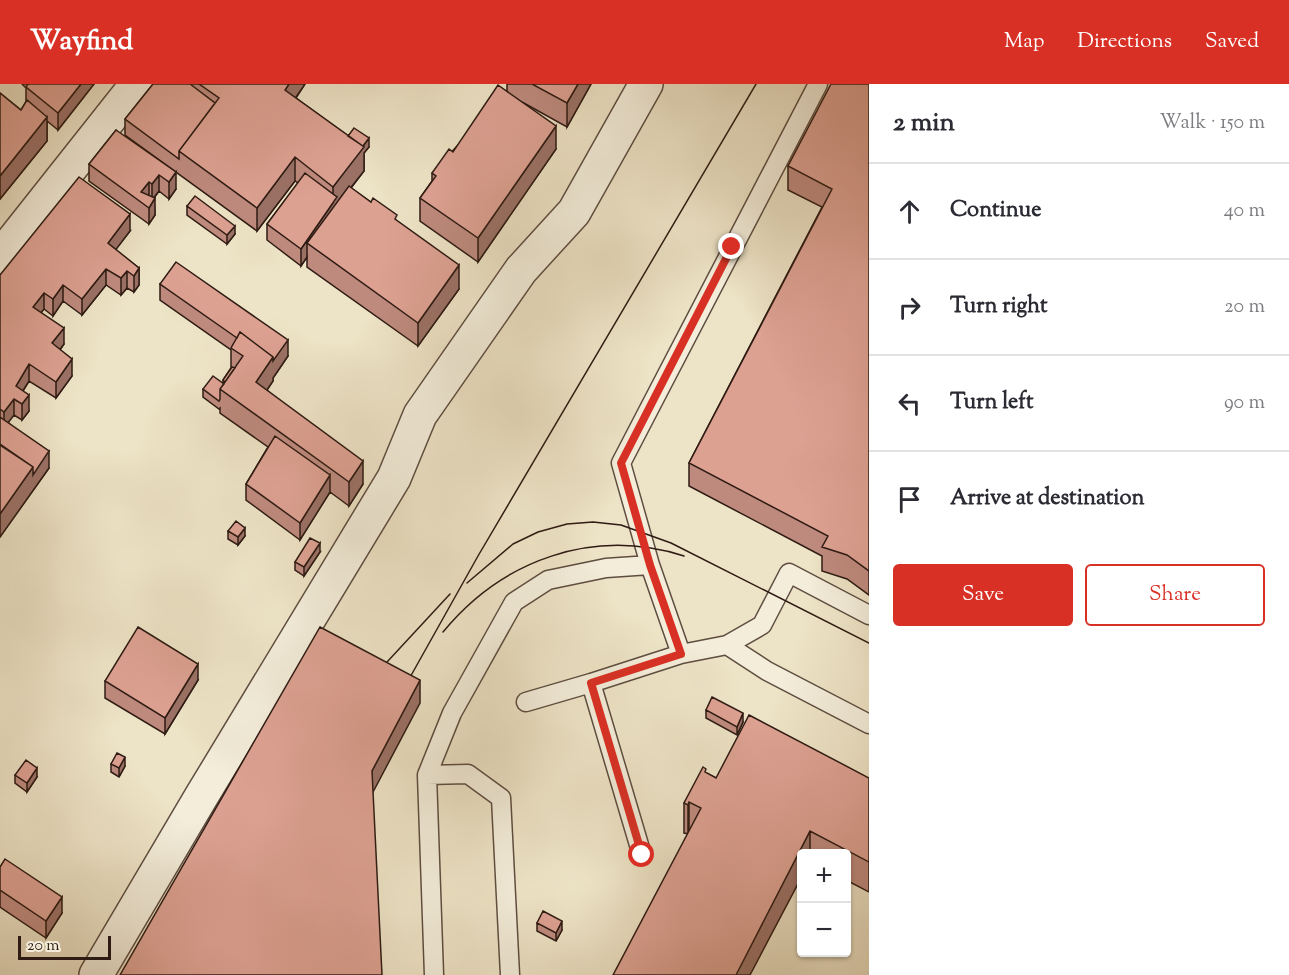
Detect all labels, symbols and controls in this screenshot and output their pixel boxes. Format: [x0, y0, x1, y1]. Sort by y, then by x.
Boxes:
text: Wayfind [30, 22, 133, 62]
text: Map [1004, 27, 1044, 57]
text: Directions [1077, 27, 1172, 57]
text: Saved [1205, 27, 1259, 57]
text: 2 min [893, 105, 955, 142]
text: Walk · 150 m [1159, 109, 1265, 138]
icon: ahead [893, 195, 926, 228]
text: Continue [950, 195, 1041, 227]
text: 40 m [1224, 197, 1265, 226]
route end [718, 233, 744, 259]
icon: right [893, 291, 926, 324]
text: Turn right [950, 291, 1047, 323]
text: 20 m [1224, 293, 1265, 322]
icon: left [893, 387, 926, 420]
text: Turn left [950, 387, 1033, 419]
text: 90 m [1224, 389, 1265, 418]
icon: arrive [893, 483, 926, 516]
text: Arrive at destination [950, 483, 1145, 515]
button: Save [893, 564, 1073, 626]
button: Share [1085, 564, 1265, 626]
route start [628, 841, 654, 867]
map controls [797, 849, 851, 957]
button: + [797, 849, 851, 903]
button: − [797, 903, 851, 957]
scale bar [18, 933, 111, 960]
text: 20 m [27, 935, 60, 958]

